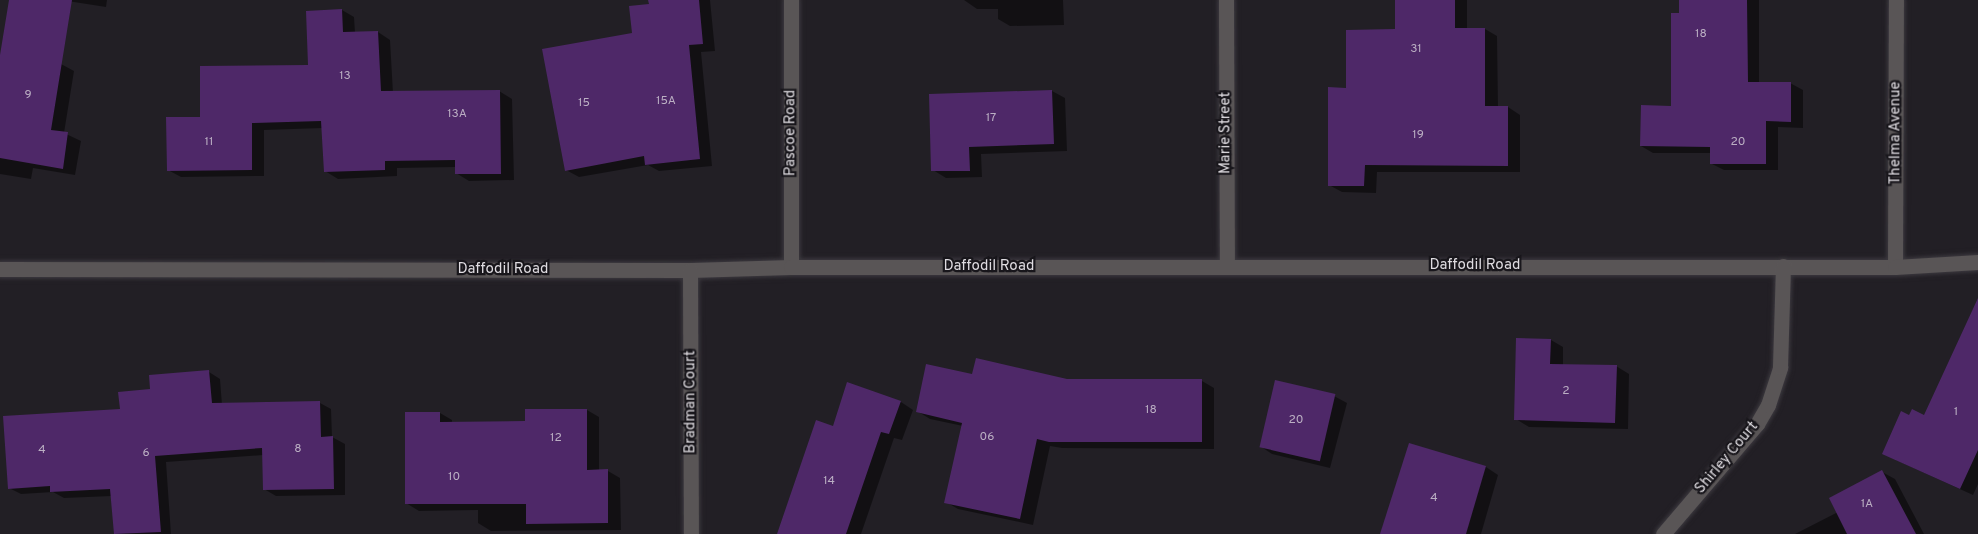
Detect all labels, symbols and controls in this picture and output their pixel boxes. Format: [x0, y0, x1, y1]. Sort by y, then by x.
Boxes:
house number: 18 [1695, 28, 1707, 42]
house number: 31 [1410, 43, 1422, 57]
house number: 13 [339, 70, 351, 84]
street label: Thelma Avenue [1887, 81, 1905, 185]
house number: 9 [24, 89, 32, 103]
street label: Pascoe Road [782, 90, 800, 176]
street label: Marie Street [1217, 92, 1235, 174]
house number: 15A [656, 95, 676, 109]
house number: 15 [578, 97, 590, 111]
house number: 13A [447, 108, 467, 122]
house number: 17 [986, 112, 996, 126]
house number: 19 [1412, 129, 1424, 143]
house number: 11 [205, 136, 213, 150]
house number: 20 [1730, 136, 1746, 150]
street label: Daffodil Road [1430, 257, 1520, 275]
street label: Daffodil Road [944, 258, 1034, 276]
street label: Daffodil Road [458, 261, 548, 279]
street label: Bradman Court [682, 350, 700, 454]
house number: 2 [1562, 385, 1570, 399]
house number: 18 [1145, 404, 1157, 418]
house number: 1 [1954, 406, 1958, 420]
house number: 20 [1288, 414, 1304, 428]
street label: Shirley Court [1692, 418, 1762, 498]
house number: 06 [980, 431, 994, 445]
house number: 12 [550, 432, 562, 446]
house number: 8 [294, 443, 302, 457]
house number: 4 [38, 444, 46, 458]
house number: 6 [142, 447, 150, 461]
house number: 10 [448, 471, 460, 485]
house number: 14 [823, 475, 835, 489]
house number: 4 [1430, 492, 1438, 506]
house number: 1A [1861, 498, 1873, 512]

